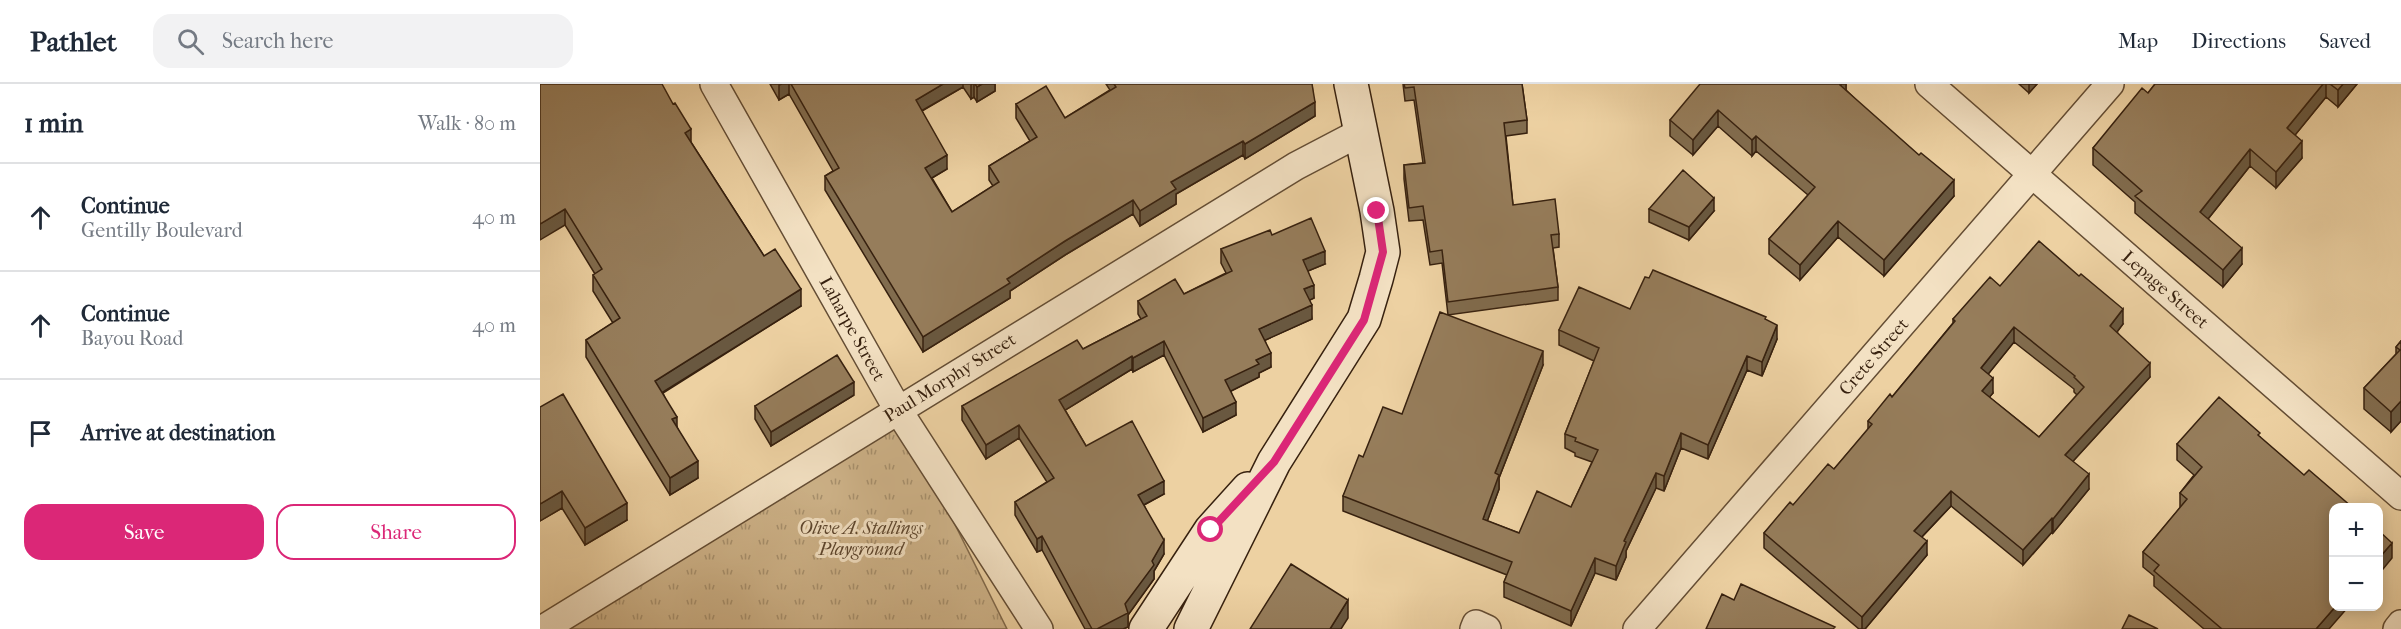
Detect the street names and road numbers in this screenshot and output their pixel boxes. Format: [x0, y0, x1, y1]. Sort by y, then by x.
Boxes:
street label: Lepage Street [2117, 247, 2213, 334]
street label: Laharpe Street [815, 273, 890, 385]
street label: Crete Street [1835, 314, 1914, 400]
street label: Paul Morphy Street [880, 329, 1020, 427]

